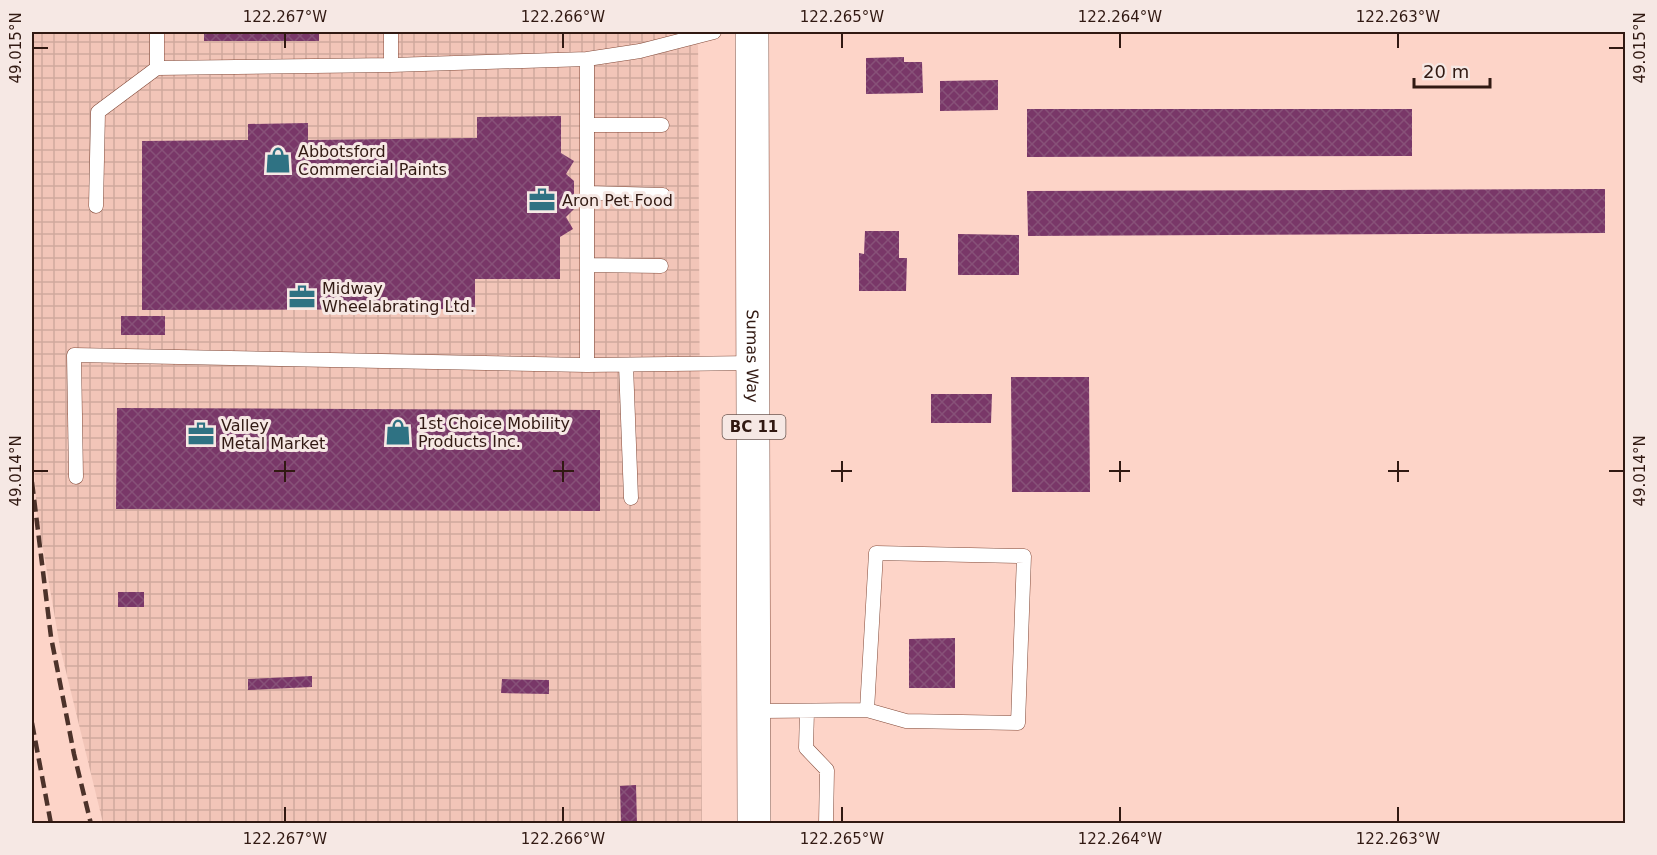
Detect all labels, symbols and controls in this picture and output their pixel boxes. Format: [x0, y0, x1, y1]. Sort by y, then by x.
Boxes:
text: 122.267°W [243, 8, 327, 26]
text: 122.266°W [521, 8, 605, 26]
text: 122.265°W [800, 8, 884, 26]
text: 122.264°W [1078, 8, 1162, 26]
text: 122.263°W [1356, 8, 1440, 26]
text: 49.015°N [7, 12, 25, 84]
text: 49.015°N [1631, 12, 1649, 84]
scale bar [1414, 51, 1490, 89]
text: 20 m [1423, 61, 1469, 82]
place label: Abbotsford Commercial Paints [298, 142, 447, 179]
shop icon: Abbotsford Commercial Paints [263, 145, 293, 175]
office icon: Aron Pet Food [527, 185, 557, 215]
place label: Aron Pet Food [562, 191, 673, 210]
place label: Midway Wheelabrating Ltd. [322, 279, 475, 316]
office icon: Midway Wheelabrating Ltd. [287, 282, 317, 312]
street label: Sumas Way [743, 309, 762, 403]
place label: 1st Choice Mobility Products Inc. [418, 414, 570, 451]
road number: BC 11 [722, 415, 786, 439]
place label: Valley Metal Market [221, 416, 325, 453]
shop icon: 1st Choice Mobility Products Inc. [383, 417, 413, 447]
office icon: Valley Metal Market [186, 419, 216, 449]
text: 49.014°N [7, 435, 25, 507]
text: 49.014°N [1631, 435, 1649, 507]
text: 122.267°W [243, 830, 327, 848]
text: 122.266°W [521, 830, 605, 848]
text: 122.265°W [800, 830, 884, 848]
text: 122.264°W [1078, 830, 1162, 848]
text: 122.263°W [1356, 830, 1440, 848]

